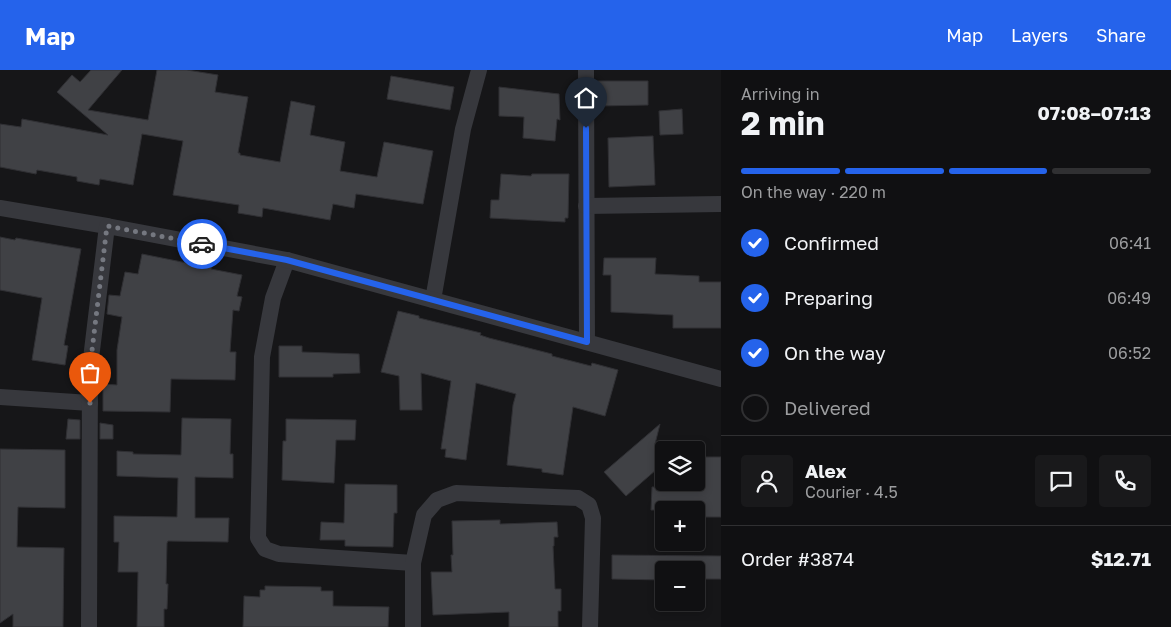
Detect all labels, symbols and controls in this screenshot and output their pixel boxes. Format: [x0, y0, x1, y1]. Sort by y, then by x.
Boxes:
text: Map [25, 21, 75, 50]
text: Map [946, 24, 983, 46]
text: Layers [1011, 24, 1068, 46]
text: Share [1096, 24, 1146, 46]
pin [565, 77, 607, 128]
icon: home [572, 84, 600, 112]
text: Arriving in [741, 84, 820, 104]
text: 07:08–07:13 [1037, 101, 1151, 124]
text: 2 min [741, 104, 825, 142]
text: On the way · 220 m [741, 182, 886, 202]
courier [177, 219, 227, 269]
icon: check [741, 229, 769, 257]
icon: car [188, 230, 216, 258]
text: Confirmed [784, 231, 879, 254]
text: 06:41 [1109, 233, 1151, 253]
icon: check [741, 284, 769, 312]
text: Preparing [784, 286, 873, 309]
text: 06:49 [1107, 288, 1151, 308]
icon: check [741, 339, 769, 367]
text: On the way [784, 341, 886, 364]
text: 06:52 [1108, 343, 1151, 363]
pin [69, 352, 111, 403]
icon: bag [76, 359, 104, 387]
text: Delivered [784, 396, 871, 419]
map controls [655, 441, 705, 611]
button: layers [655, 441, 705, 491]
button: person [741, 455, 793, 507]
button: chat [1035, 455, 1087, 507]
button: phone [1099, 455, 1151, 507]
text: Alex [805, 459, 846, 482]
text: Courier · 4.5 [805, 482, 898, 502]
button: + [655, 501, 705, 551]
text: Order #3874 [741, 547, 854, 570]
text: $12.71 [1091, 547, 1151, 570]
button: − [655, 561, 705, 611]

